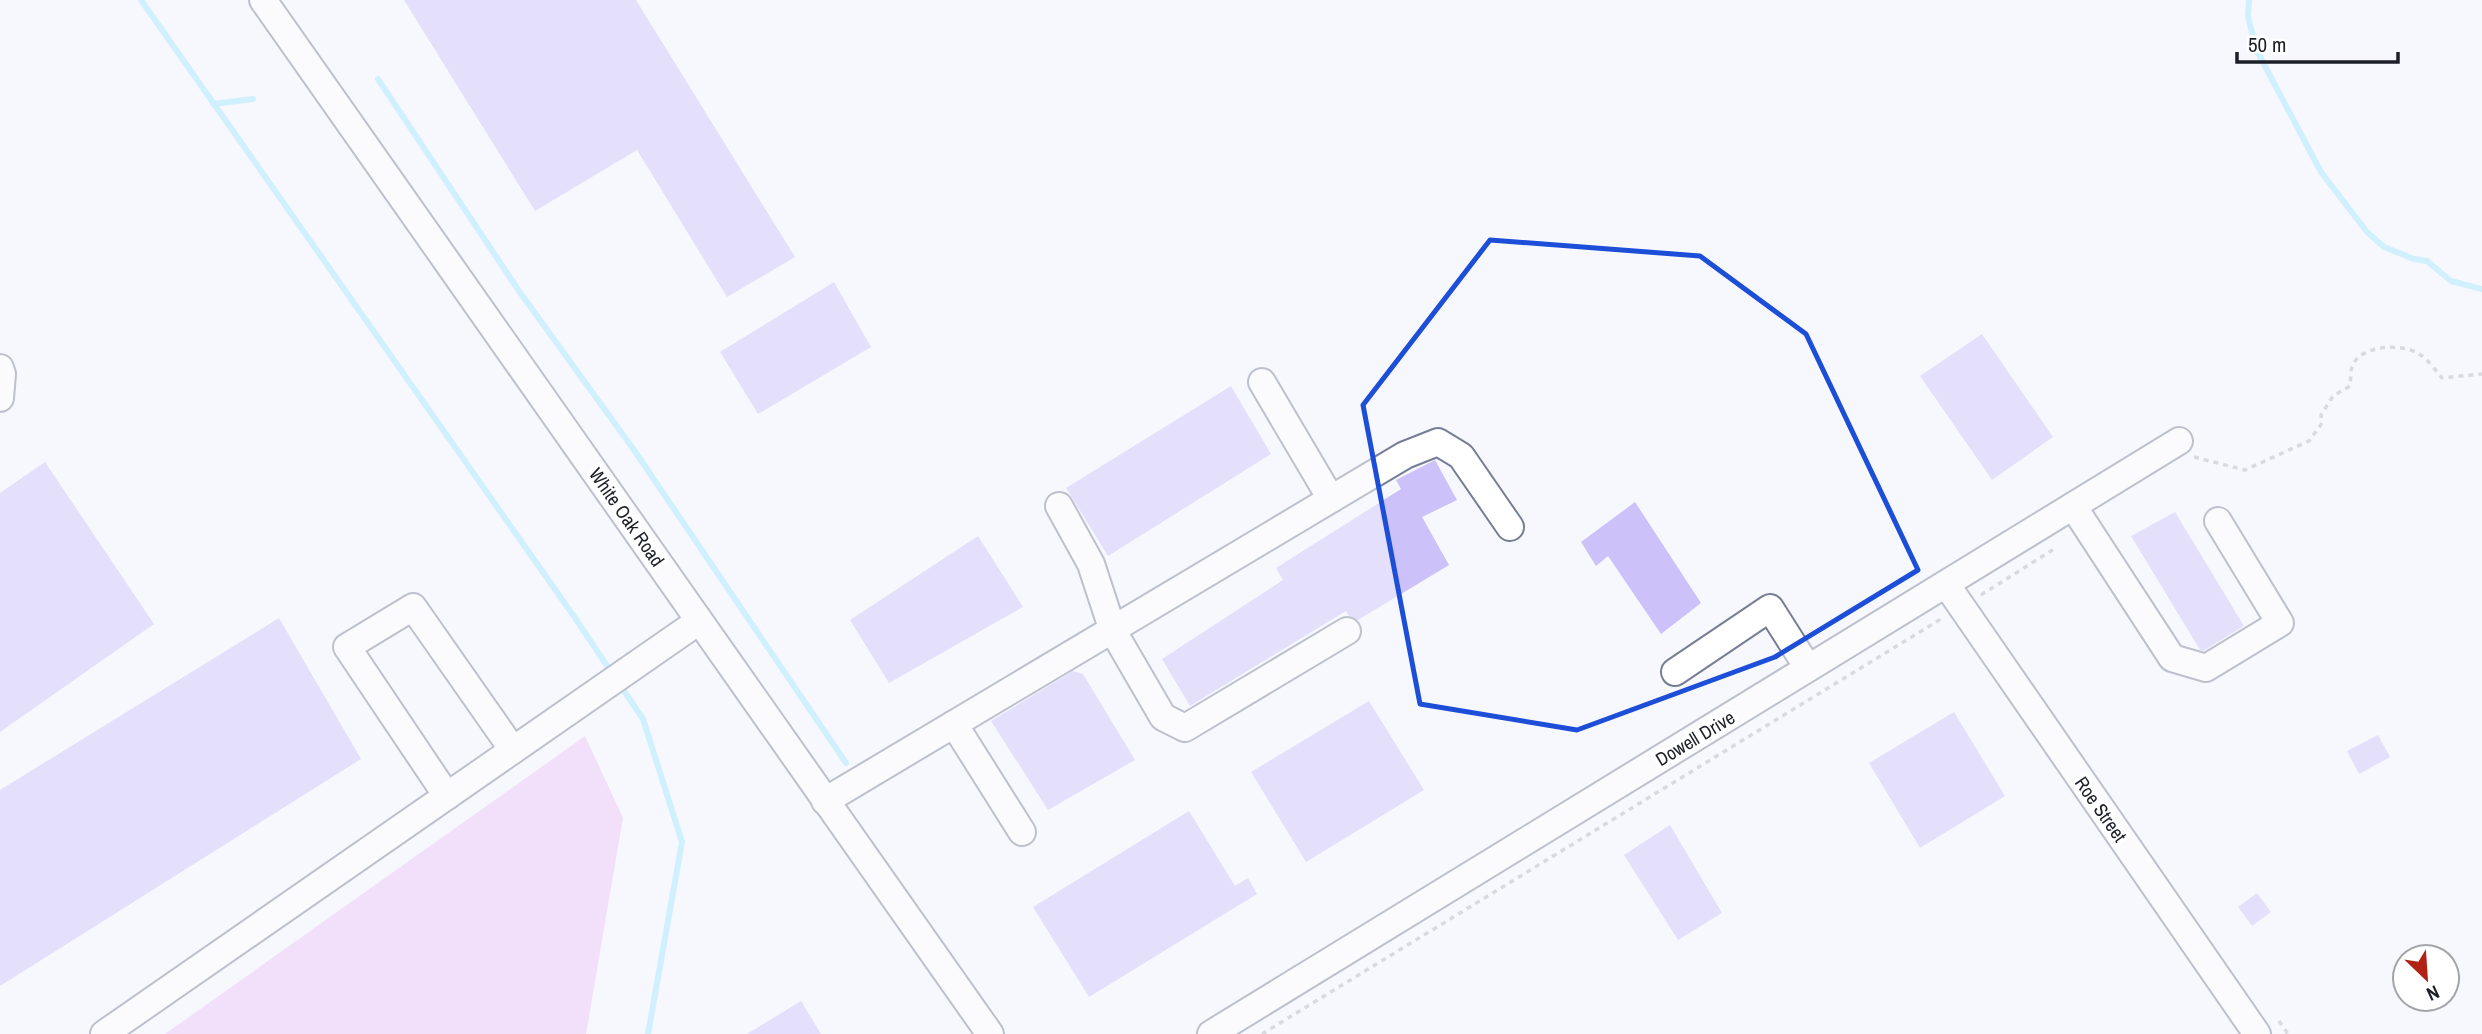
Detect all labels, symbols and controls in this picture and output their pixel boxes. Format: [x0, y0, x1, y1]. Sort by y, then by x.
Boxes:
scale bar [2237, 21, 2398, 65]
text: 50 m [2248, 30, 2286, 59]
street label: White Oak Road [583, 462, 671, 572]
street label: Dowell Drive [1650, 704, 1740, 772]
street label: Roe Street [2069, 771, 2133, 848]
north arrow [2391, 943, 2461, 1013]
text: N [2423, 979, 2444, 1008]

